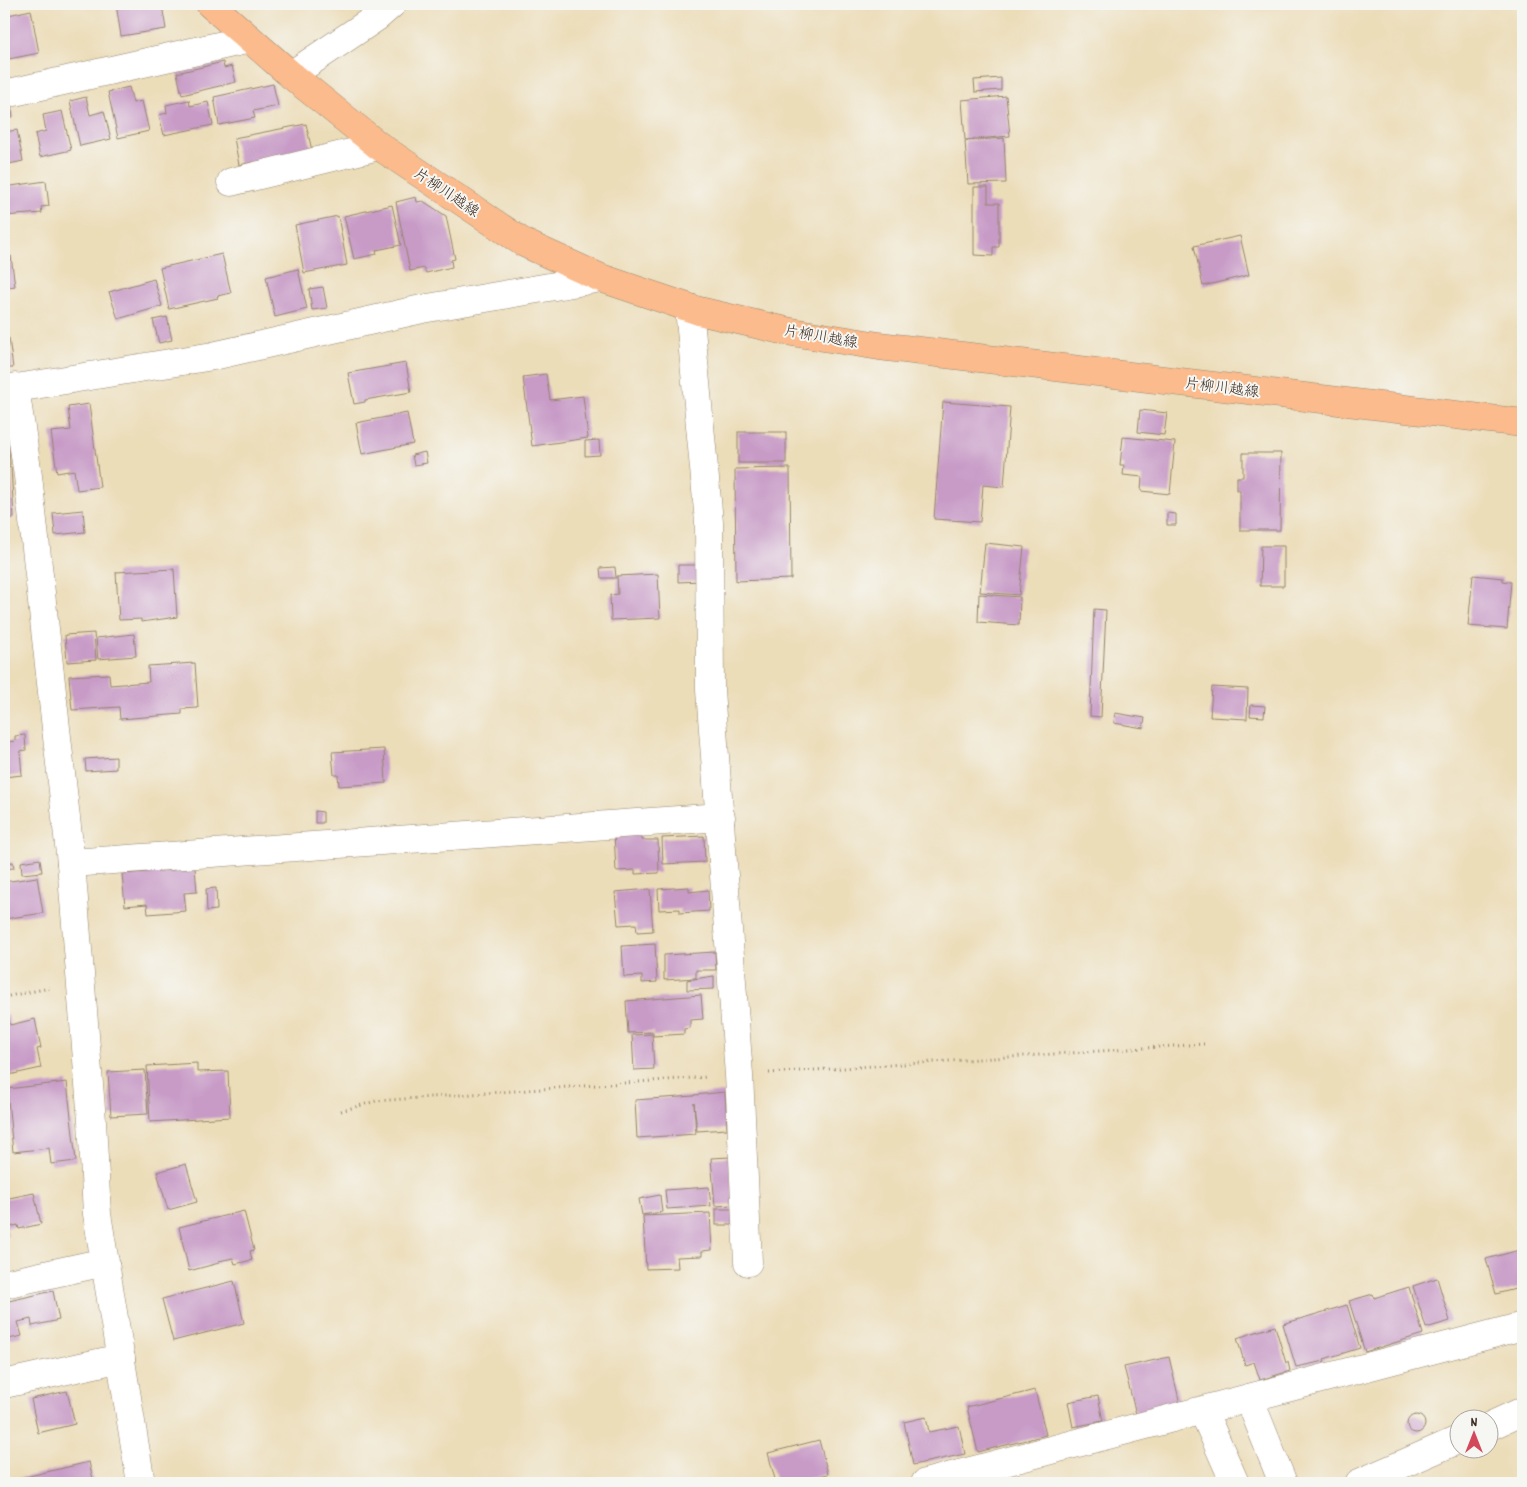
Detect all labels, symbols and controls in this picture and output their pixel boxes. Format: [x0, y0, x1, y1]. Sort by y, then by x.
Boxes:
street label: 片柳川越線 [409, 164, 483, 224]
street label: 片柳川越線 [782, 321, 860, 355]
street label: 片柳川越線 [1183, 373, 1260, 404]
north arrow [1450, 1410, 1500, 1460]
text: N [1471, 1413, 1478, 1433]

